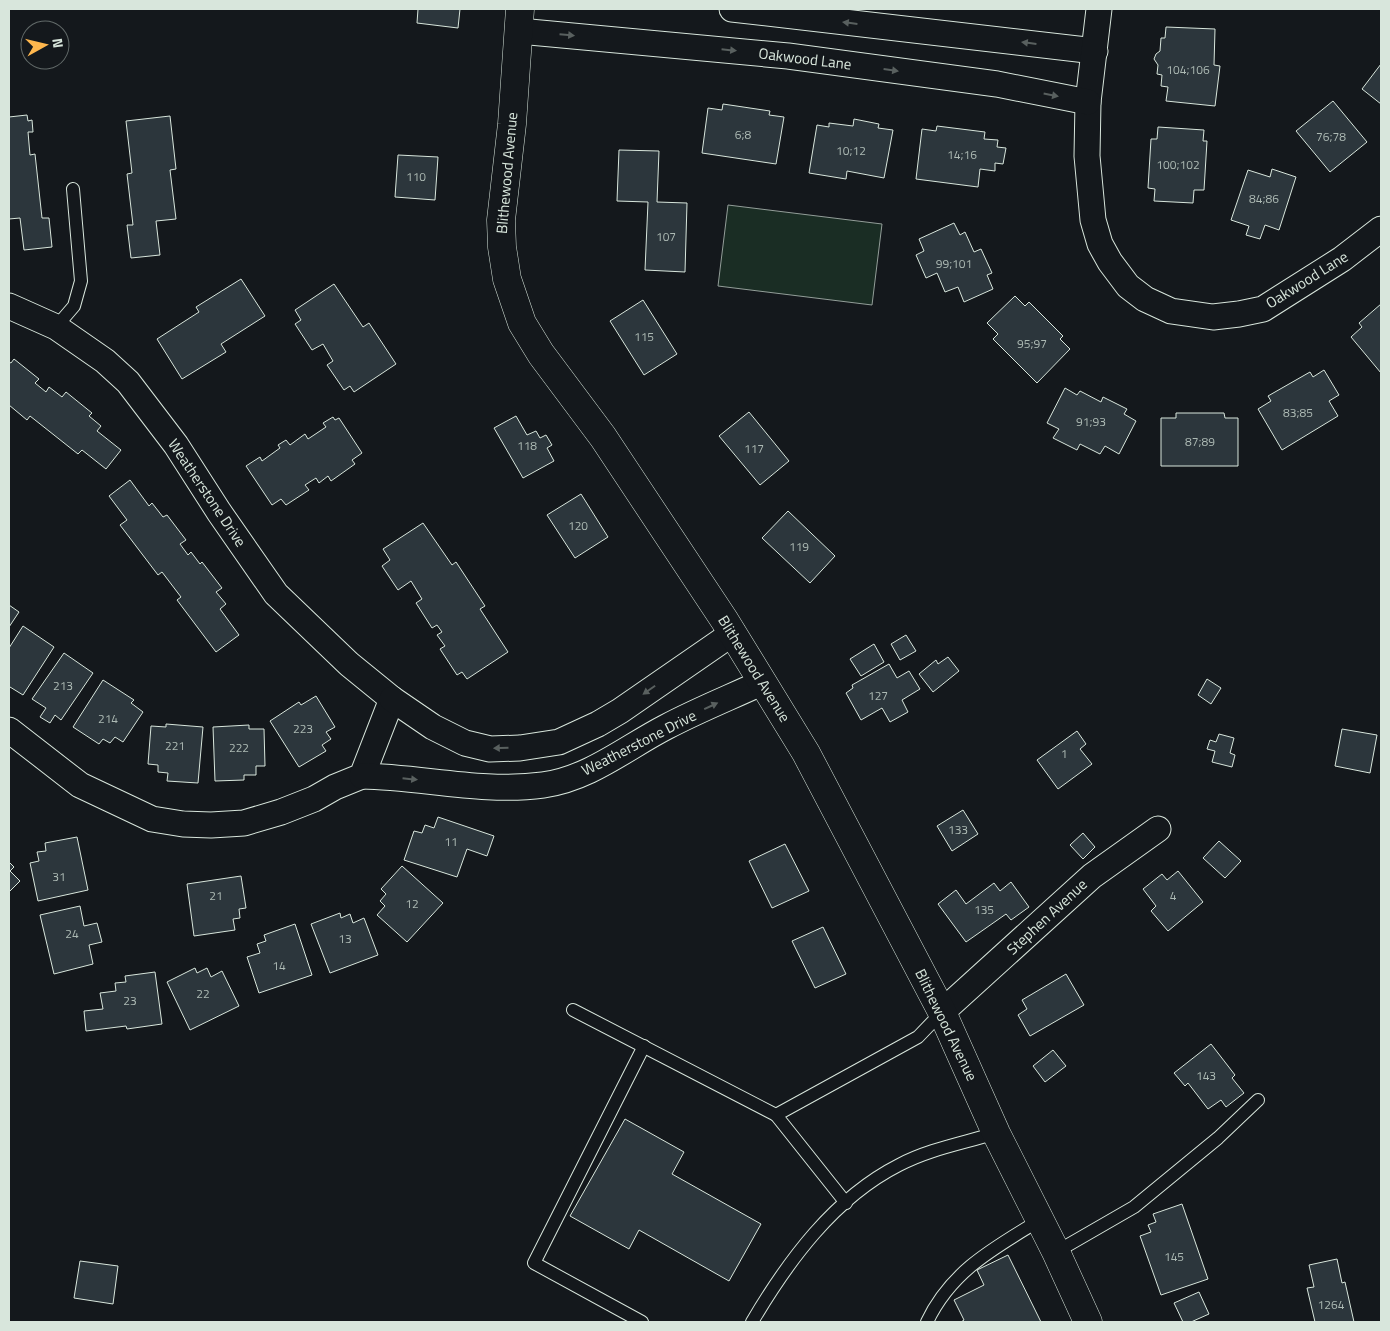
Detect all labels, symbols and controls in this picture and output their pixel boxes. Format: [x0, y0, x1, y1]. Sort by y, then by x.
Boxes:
one-way arrow [842, 19, 858, 27]
north arrow [20, 20, 70, 70]
one-way arrow [560, 31, 576, 39]
text: N [47, 37, 69, 49]
one-way arrow [1021, 39, 1037, 47]
street label: Oakwood Lane [757, 41, 853, 76]
one-way arrow [722, 46, 738, 54]
house number: 104;106 [1166, 60, 1210, 79]
one-way arrow [883, 66, 899, 74]
one-way arrow [1043, 91, 1059, 99]
street label: Blithewood Avenue [490, 111, 523, 235]
house number: 6;8 [735, 125, 751, 144]
house number: 76;78 [1316, 127, 1346, 146]
house number: 10;12 [836, 141, 866, 160]
house number: 14;16 [947, 145, 977, 164]
house number: 100;102 [1156, 155, 1200, 174]
house number: 110 [406, 167, 426, 186]
house number: 84;86 [1249, 189, 1279, 208]
house number: 107 [656, 227, 676, 246]
street label: Oakwood Lane [1261, 245, 1352, 314]
house number: 99;101 [936, 254, 972, 273]
house number: 115 [634, 327, 654, 346]
house number: 95;97 [1017, 334, 1047, 353]
house number: 83;85 [1283, 403, 1313, 422]
house number: 91;93 [1076, 412, 1106, 431]
house number: 87;89 [1185, 432, 1215, 451]
street label: Weatherstone Drive [163, 434, 252, 551]
house number: 118 [517, 436, 537, 455]
house number: 117 [744, 439, 764, 458]
house number: 120 [568, 516, 588, 535]
house number: 119 [789, 537, 809, 556]
street label: Blithewood Avenue [712, 611, 797, 727]
house number: 213 [53, 676, 73, 695]
one-way arrow [643, 685, 656, 696]
house number: 127 [868, 686, 888, 705]
one-way arrow [704, 702, 719, 710]
street label: Weatherstone Drive [577, 704, 700, 781]
house number: 214 [98, 709, 118, 728]
house number: 223 [293, 719, 313, 738]
house number: 221 [165, 736, 185, 755]
house number: 222 [229, 738, 249, 757]
house number: 1 [1061, 744, 1067, 763]
one-way arrow [493, 745, 509, 753]
one-way arrow [403, 775, 419, 783]
house number: 133 [948, 820, 968, 839]
house number: 11 [444, 832, 458, 851]
house number: 31 [52, 867, 66, 886]
street label: Stephen Avenue [1001, 873, 1092, 960]
house number: 21 [209, 886, 223, 905]
house number: 4 [1170, 886, 1177, 905]
house number: 12 [405, 894, 419, 913]
house number: 135 [974, 900, 994, 919]
house number: 24 [65, 924, 79, 943]
house number: 13 [338, 929, 352, 948]
house number: 14 [272, 956, 286, 975]
street label: Blithewood Avenue [909, 965, 984, 1085]
house number: 22 [196, 984, 210, 1003]
house number: 23 [123, 991, 137, 1010]
house number: 143 [1196, 1066, 1216, 1085]
house number: 145 [1164, 1247, 1184, 1266]
house number: 1264 [1318, 1295, 1345, 1314]

